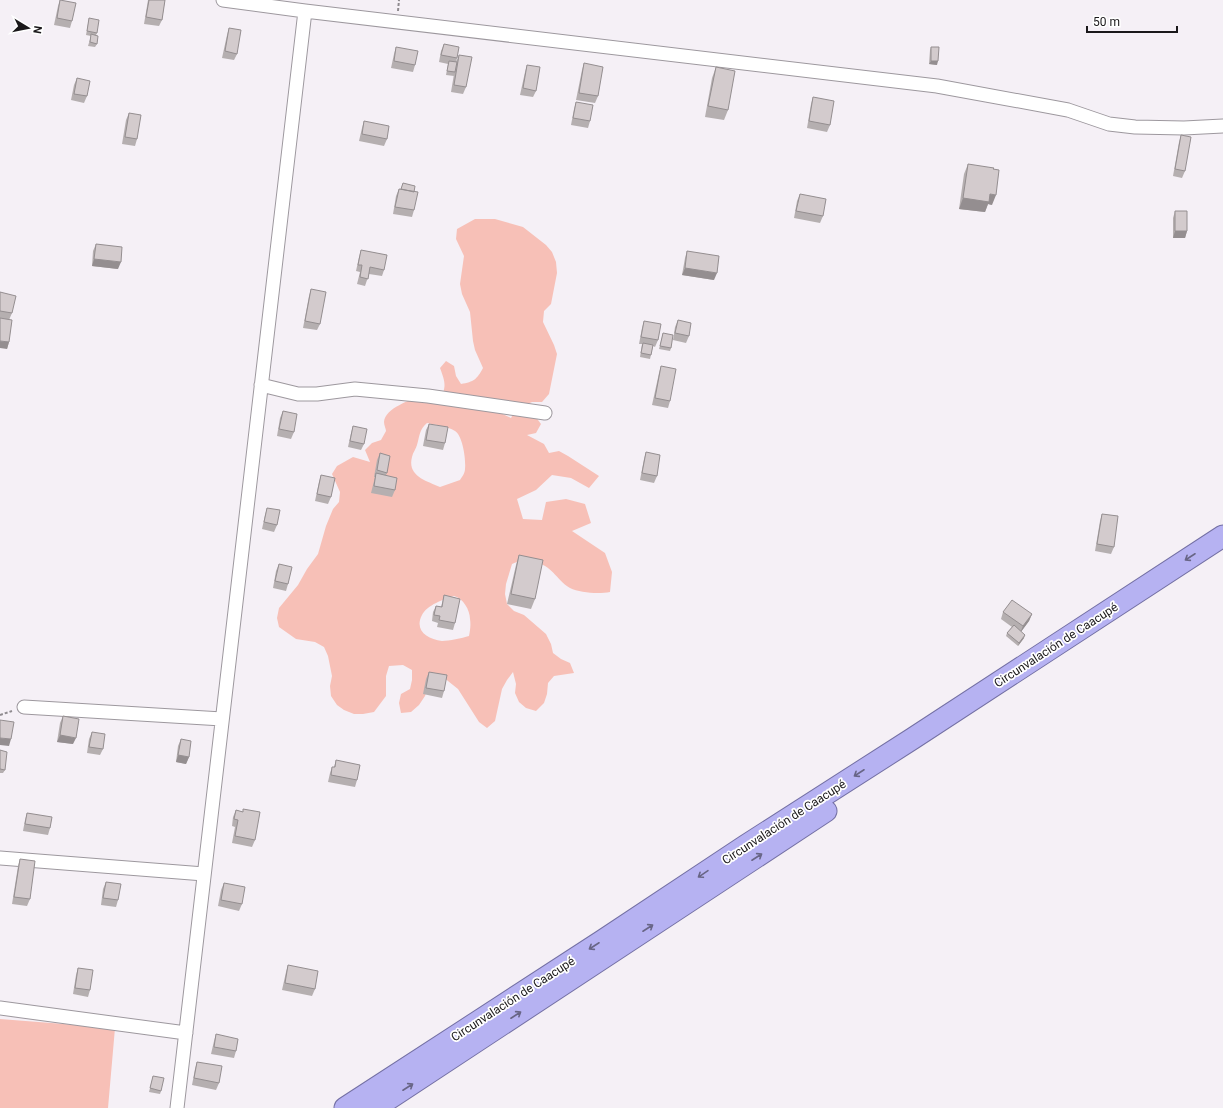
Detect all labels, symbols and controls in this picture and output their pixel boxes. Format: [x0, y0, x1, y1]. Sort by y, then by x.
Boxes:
north arrow [8, 8, 48, 48]
scale bar [1087, 8, 1177, 34]
text: 50 m [1093, 15, 1120, 29]
text: N [30, 25, 44, 35]
one-way arrow [1185, 553, 1196, 561]
street label: Circunvalación de Caacupé [992, 600, 1120, 690]
one-way arrow [853, 770, 865, 778]
street label: Circunvalación de Caacupé [720, 777, 848, 867]
one-way arrow [751, 853, 762, 861]
one-way arrow [697, 870, 708, 879]
one-way arrow [642, 924, 654, 932]
one-way arrow [589, 942, 600, 950]
street label: Circunvalación de Caacupé [449, 954, 577, 1044]
one-way arrow [511, 1011, 522, 1019]
one-way arrow [402, 1082, 414, 1090]

